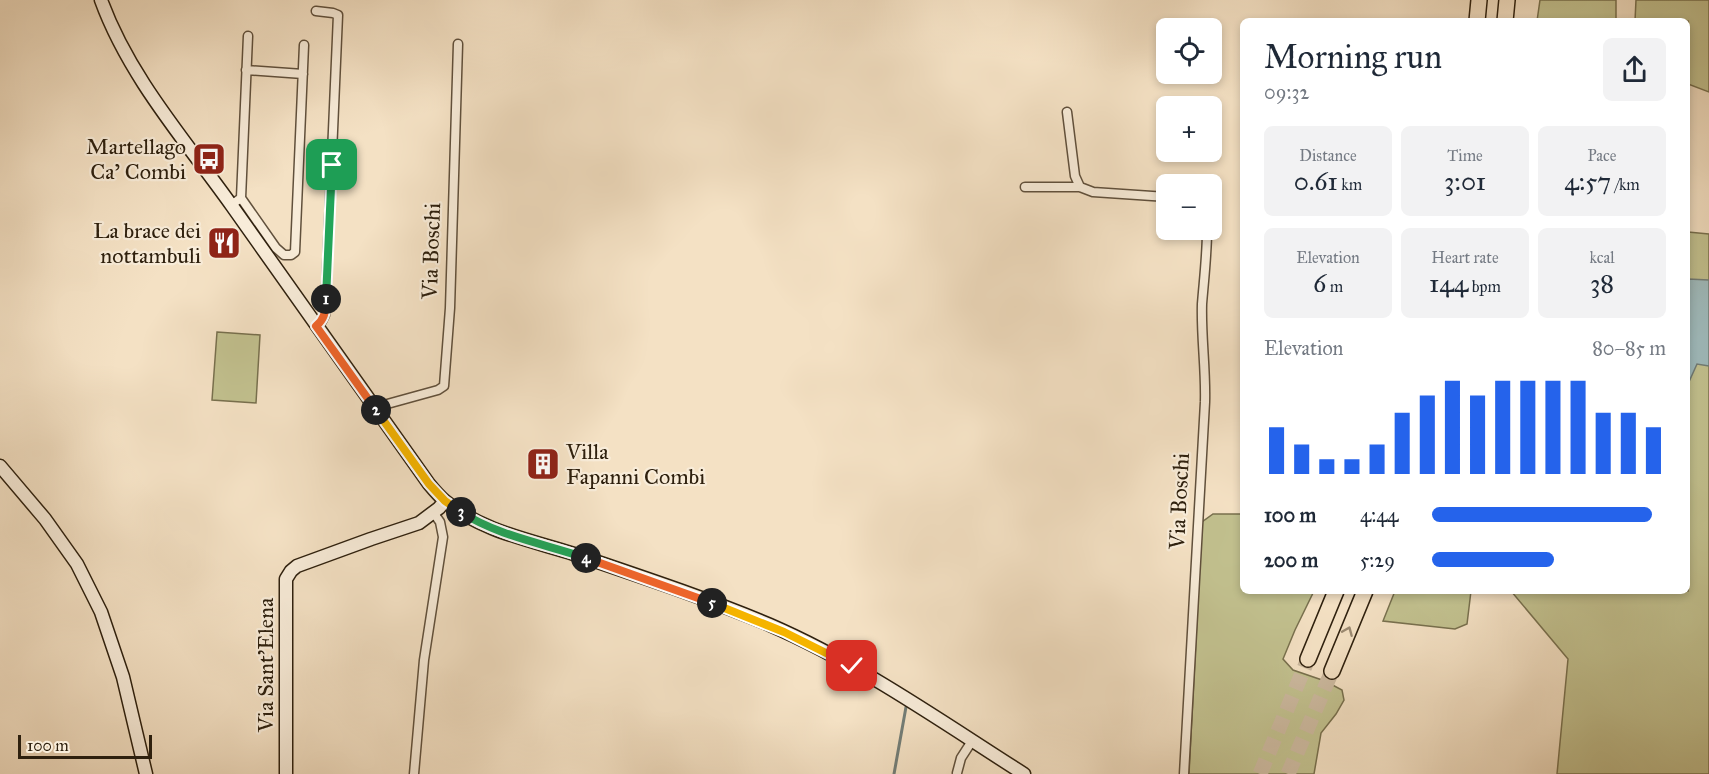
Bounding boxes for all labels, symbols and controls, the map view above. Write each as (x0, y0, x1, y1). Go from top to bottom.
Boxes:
map controls (1156, 18, 1222, 240)
button: locate (1156, 18, 1222, 84)
text: Morning run (1264, 37, 1442, 77)
button: share (1603, 38, 1666, 101)
text: 09:32 (1264, 80, 1309, 104)
button: + (1156, 96, 1222, 162)
place label: Martellago Ca' Combi (86, 133, 186, 185)
pin (306, 139, 357, 190)
bus stop icon: Martellago Ca' Combi (191, 141, 227, 177)
text: Distance (1299, 146, 1357, 165)
text: Time (1447, 146, 1483, 165)
text: Pace (1587, 146, 1617, 165)
icon: arrive (315, 148, 348, 181)
text: 0.61 (1294, 165, 1338, 197)
text: 3:01 (1444, 165, 1486, 197)
text: 4:57 (1564, 165, 1611, 197)
button: − (1156, 174, 1222, 240)
text: km (1338, 175, 1362, 194)
text: /km (1611, 175, 1640, 194)
street label: Via Boschi (416, 202, 446, 301)
place label: La brace dei nottambuli (93, 217, 201, 269)
restaurant icon: La brace dei nottambuli (206, 225, 242, 261)
text: Elevation (1296, 248, 1360, 267)
text: Heart rate (1431, 248, 1499, 267)
text: kcal (1589, 248, 1615, 267)
text: 6 (1313, 267, 1326, 299)
text: 144 (1429, 267, 1468, 299)
text: 38 (1590, 267, 1614, 299)
text: m (1326, 277, 1343, 296)
text: bpm (1468, 277, 1501, 296)
pin: 1 (311, 284, 341, 314)
text: 1 (323, 289, 329, 308)
text: Elevation (1264, 336, 1343, 360)
text: 80–85 m (1592, 336, 1666, 360)
pin: 2 (361, 395, 391, 425)
text: 2 (372, 400, 380, 419)
place label: Villa Fapanni Combi (565, 438, 705, 490)
building icon: Villa Fapanni Combi (525, 446, 561, 482)
street label: Via Boschi (1163, 452, 1195, 551)
pin: 3 (446, 497, 476, 527)
text: 3 (458, 502, 464, 521)
text: 100 m (1264, 503, 1316, 527)
text: 4:44 (1360, 503, 1398, 527)
pin: 4 (571, 543, 601, 573)
text: 4 (582, 548, 590, 567)
text: 200 m (1264, 548, 1318, 572)
text: 5:29 (1360, 548, 1395, 572)
pin: 5 (697, 588, 727, 618)
text: 5 (708, 593, 716, 612)
street label: Via Sant'Elena (252, 597, 279, 733)
one-way arrow (1341, 626, 1353, 637)
pin (826, 640, 877, 691)
icon: check (835, 649, 868, 682)
scale bar (18, 732, 152, 760)
text: 100 m (27, 736, 69, 755)

